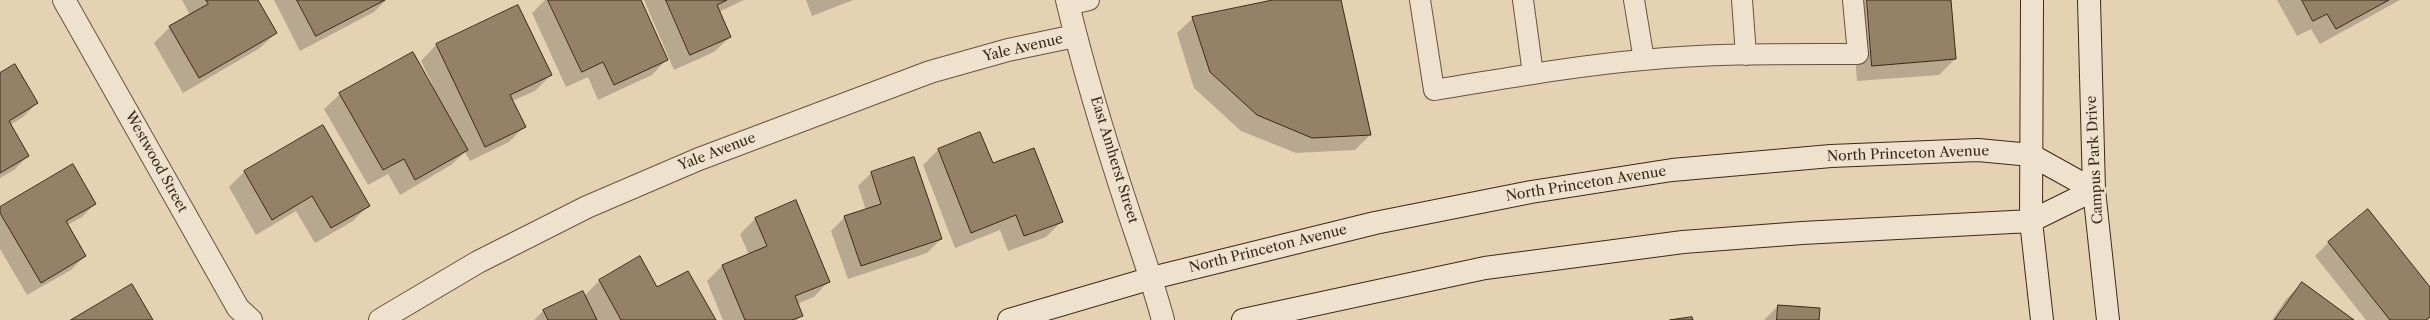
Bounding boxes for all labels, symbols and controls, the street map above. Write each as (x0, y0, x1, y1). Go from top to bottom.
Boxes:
street label: Yale Avenue (981, 31, 1065, 65)
street label: East Amherst Street (1087, 94, 1141, 226)
street label: Campus Park Drive (2083, 95, 2107, 225)
street label: Westwood Street (121, 108, 191, 216)
street label: Yale Avenue (676, 130, 758, 174)
street label: North Princeton Avenue (1827, 143, 1989, 165)
street label: North Princeton Avenue (1505, 163, 1667, 205)
street label: North Princeton Avenue (1187, 221, 1349, 277)

